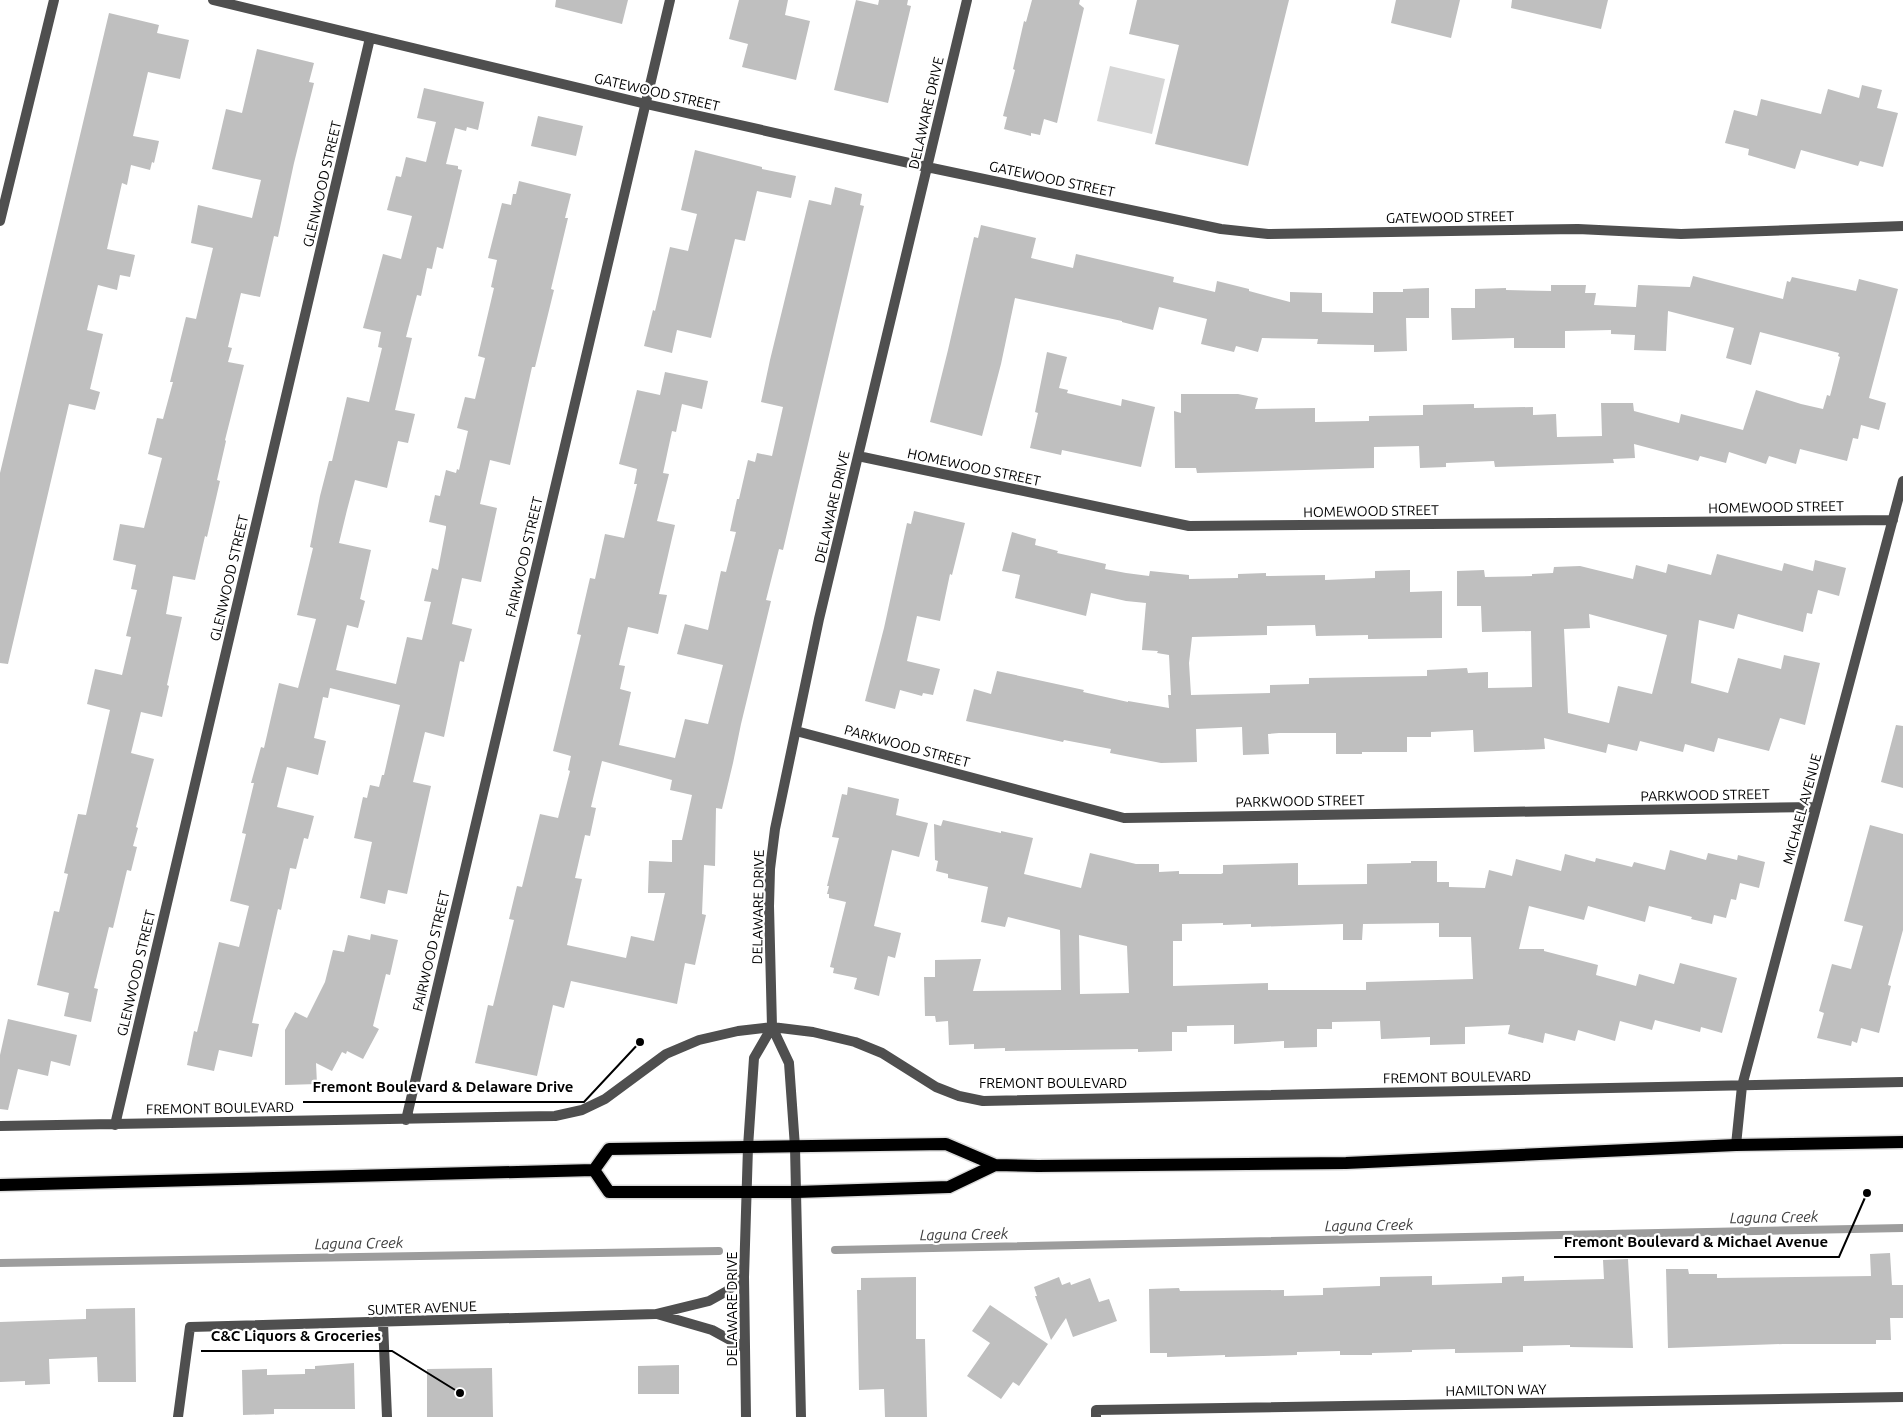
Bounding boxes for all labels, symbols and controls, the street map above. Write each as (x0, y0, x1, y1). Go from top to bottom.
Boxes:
street label: DELAWARE DRIVE (905, 55, 947, 171)
street label: GATEWOOD STREET (593, 70, 722, 114)
street label: GLENWOOD STREET (300, 119, 344, 249)
street label: GATEWOOD STREET (988, 158, 1117, 200)
street label: GATEWOOD STREET (1386, 208, 1514, 226)
street label: HOMEWOOD STREET (906, 445, 1042, 489)
street label: DELAWARE DRIVE (811, 449, 853, 565)
street label: FAIRWOOD STREET (502, 495, 546, 619)
street label: HOMEWOOD STREET (1708, 498, 1844, 516)
street label: HOMEWOOD STREET (1303, 502, 1439, 520)
street label: GLENWOOD STREET (207, 513, 251, 643)
street label: PARKWOOD STREET (842, 722, 972, 771)
street label: MICHAEL AVENUE (1780, 752, 1825, 866)
street label: PARKWOOD STREET (1640, 786, 1770, 804)
street label: PARKWOOD STREET (1235, 792, 1365, 810)
street label: DELAWARE DRIVE (749, 849, 767, 965)
street label: FAIRWOOD STREET (409, 889, 453, 1013)
street label: GLENWOOD STREET (114, 908, 158, 1038)
street label: FREMONT BOULEVARD (1383, 1068, 1531, 1086)
callout: Fremont Boulevard & Delaware Drive (303, 1072, 584, 1102)
street label: FREMONT BOULEVARD (979, 1075, 1127, 1091)
text: Fremont Boulevard & Delaware Drive (312, 1078, 574, 1095)
street label: FREMONT BOULEVARD (146, 1099, 294, 1117)
water label: Laguna Creek (1729, 1208, 1819, 1226)
water label: Laguna Creek (1324, 1216, 1414, 1234)
water label: Laguna Creek (919, 1225, 1009, 1243)
callout: Fremont Boulevard & Michael Avenue (1554, 1227, 1839, 1257)
text: Fremont Boulevard & Michael Avenue (1564, 1233, 1828, 1250)
water label: Laguna Creek (314, 1234, 404, 1252)
street label: DELAWARE DRIVE (724, 1251, 740, 1366)
street label: SUMTER AVENUE (367, 1298, 477, 1318)
callout: C&C Liquors & Groceries (201, 1321, 392, 1351)
text: C&C Liquors & Groceries (211, 1327, 381, 1344)
street label: HAMILTON WAY (1445, 1381, 1547, 1399)

